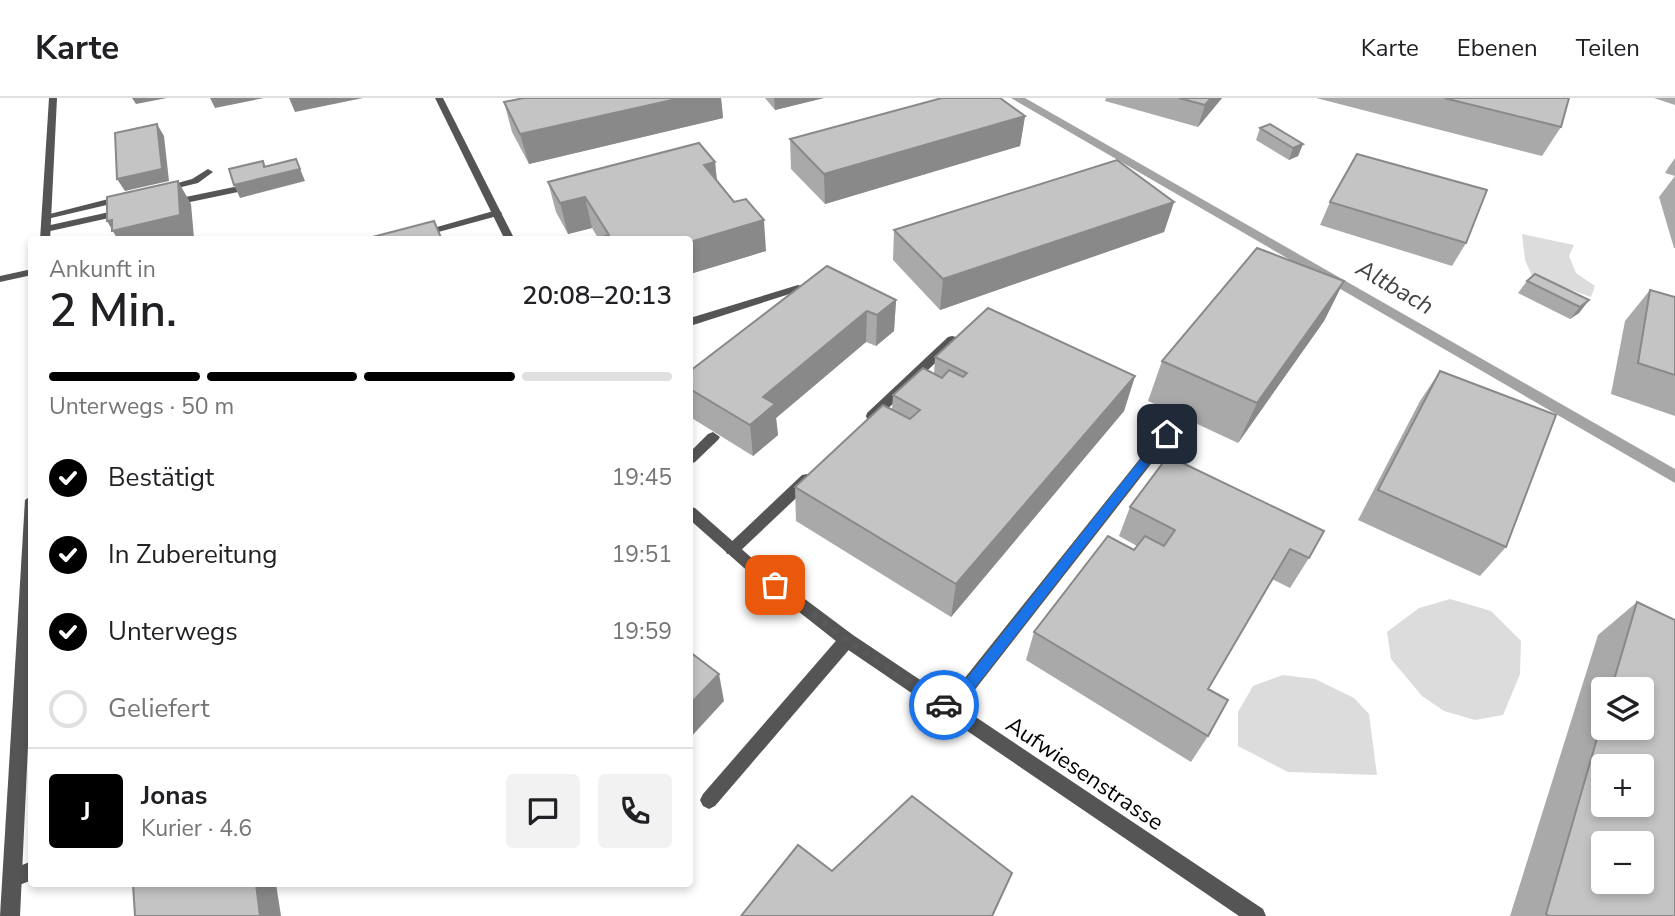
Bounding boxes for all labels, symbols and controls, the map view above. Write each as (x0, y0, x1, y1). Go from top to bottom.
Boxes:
text: Karte (35, 26, 119, 71)
text: Karte (1361, 32, 1419, 64)
text: Ebenen (1457, 32, 1538, 64)
text: Teilen (1576, 32, 1640, 64)
water label: Altbach (1350, 252, 1439, 322)
text: Ankunft in (49, 254, 156, 285)
text: 20:08–20:13 (522, 278, 672, 313)
text: 2 Min. (49, 279, 177, 342)
text: Unterwegs · 50 m (49, 391, 234, 422)
pin (1137, 404, 1197, 464)
icon: home (1148, 415, 1186, 453)
icon: check (49, 459, 87, 497)
text: Bestätigt (108, 460, 214, 495)
text: 19:45 (612, 462, 672, 493)
icon: check (49, 536, 87, 574)
text: In Zubereitung (108, 537, 277, 572)
text: 19:51 (612, 539, 672, 570)
pin (745, 555, 805, 615)
icon: bag (756, 566, 794, 604)
icon: check (49, 613, 87, 651)
text: Unterwegs (108, 614, 238, 649)
text: 19:59 (612, 616, 672, 647)
courier (909, 670, 979, 740)
map controls (1591, 677, 1654, 894)
button: layers (1591, 677, 1654, 740)
icon: car (925, 686, 963, 724)
text: Geliefert (108, 691, 209, 726)
street label: Aufwiesenstrasse (1000, 709, 1170, 838)
button: + (1591, 754, 1654, 817)
button: chat (506, 774, 580, 848)
button: phone (598, 774, 672, 848)
text: Jonas (141, 778, 207, 813)
text: J (81, 794, 91, 829)
text: Kurier · 4.6 (141, 813, 252, 844)
button: − (1591, 831, 1654, 894)

